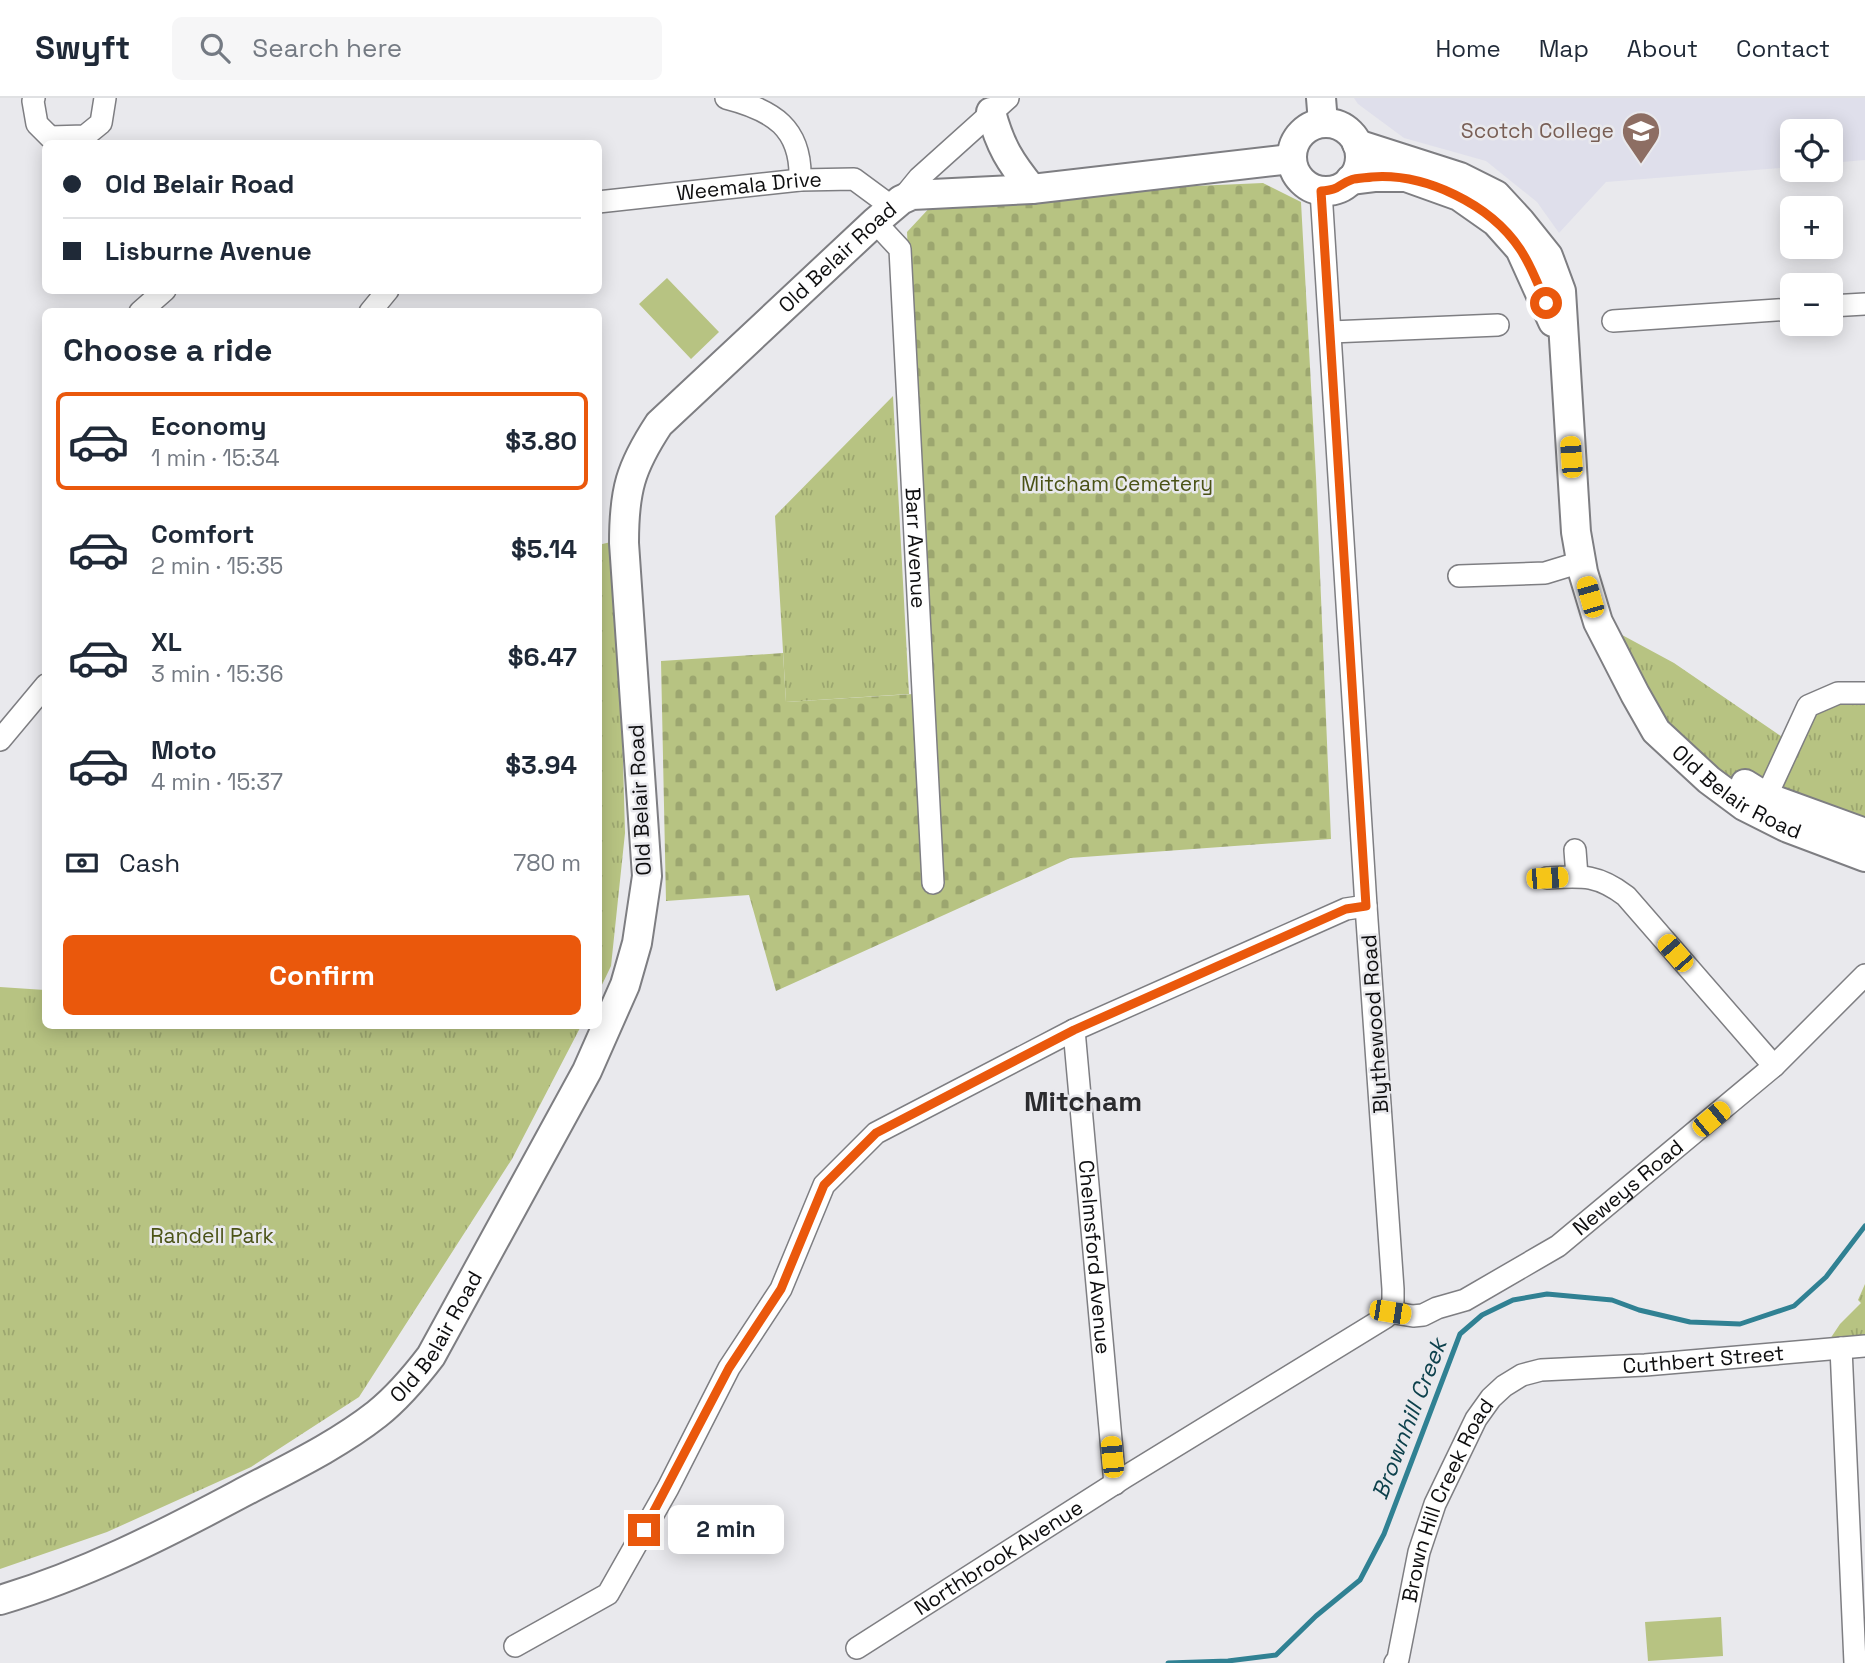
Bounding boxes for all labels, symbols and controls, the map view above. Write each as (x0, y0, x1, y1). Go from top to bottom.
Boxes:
search box (172, 17, 662, 80)
text: Swyft (35, 27, 130, 69)
icon: search (196, 29, 234, 67)
text: Search here (252, 31, 402, 65)
text: Home (1435, 33, 1501, 64)
text: Map (1539, 33, 1589, 64)
text: About (1627, 33, 1698, 64)
text: Contact (1736, 33, 1830, 64)
school or university icon: Scotch College (1620, 110, 1662, 165)
place label: Scotch College (1461, 117, 1614, 144)
map controls (1780, 119, 1843, 336)
button: locate (1780, 119, 1843, 182)
street label: Weemala Drive (675, 166, 822, 206)
text: Old Belair Road (105, 167, 294, 201)
street label: Old Belair Road (772, 196, 902, 319)
button: + (1780, 196, 1843, 259)
text: Lisburne Avenue (105, 234, 312, 268)
button: − (1780, 273, 1843, 336)
route start (1530, 287, 1562, 319)
text: Choose a ride (63, 330, 273, 370)
text: Economy (151, 409, 267, 443)
icon: car (67, 410, 130, 473)
text: $3.80 (505, 424, 577, 458)
car (1560, 435, 1583, 479)
text: 1 min · 15:34 (151, 443, 280, 473)
park label: Mitcham Cemetery (1021, 470, 1213, 497)
street label: Barr Avenue (899, 487, 933, 609)
text: Comfort (151, 517, 254, 551)
icon: car (67, 518, 130, 581)
text: $5.14 (511, 532, 577, 566)
text: 2 min · 15:35 (151, 551, 283, 581)
car (1575, 574, 1606, 620)
text: XL (151, 625, 182, 659)
icon: car (67, 626, 130, 689)
text: $6.47 (508, 640, 577, 674)
text: 3 min · 15:36 (151, 659, 284, 689)
street label: Old Belair Road (622, 724, 657, 876)
text: Moto (151, 733, 217, 767)
icon: car (67, 734, 130, 797)
street label: Old Belair Road (1667, 739, 1805, 845)
text: $3.94 (505, 748, 577, 782)
text: 4 min · 15:37 (151, 767, 283, 797)
icon: cash (63, 844, 101, 882)
text: Cash (119, 846, 180, 880)
text: 780 m (513, 848, 581, 878)
car (1526, 866, 1569, 890)
car (1654, 930, 1697, 976)
street label: Blythewood Road (1355, 933, 1394, 1115)
button: Confirm (63, 935, 581, 1015)
district label: Mitcham (1024, 1083, 1142, 1119)
car (1689, 1097, 1734, 1141)
street label: Neweys Road (1567, 1133, 1689, 1241)
street label: Chelmsford Avenue (1073, 1159, 1117, 1355)
park label: Randell Park (150, 1222, 274, 1249)
street label: Old Belair Road (384, 1266, 488, 1408)
car (1368, 1298, 1413, 1326)
water label: Brownhill Creek (1365, 1332, 1454, 1504)
street label: Cuthbert Street (1622, 1339, 1785, 1379)
street label: Brown Hill Creek Road (1395, 1393, 1499, 1605)
car (1100, 1435, 1125, 1479)
street label: Northbrook Avenue (909, 1493, 1088, 1621)
callout: 2 min (668, 1506, 784, 1554)
route end (628, 1514, 660, 1546)
text: 2 min (696, 1514, 756, 1544)

